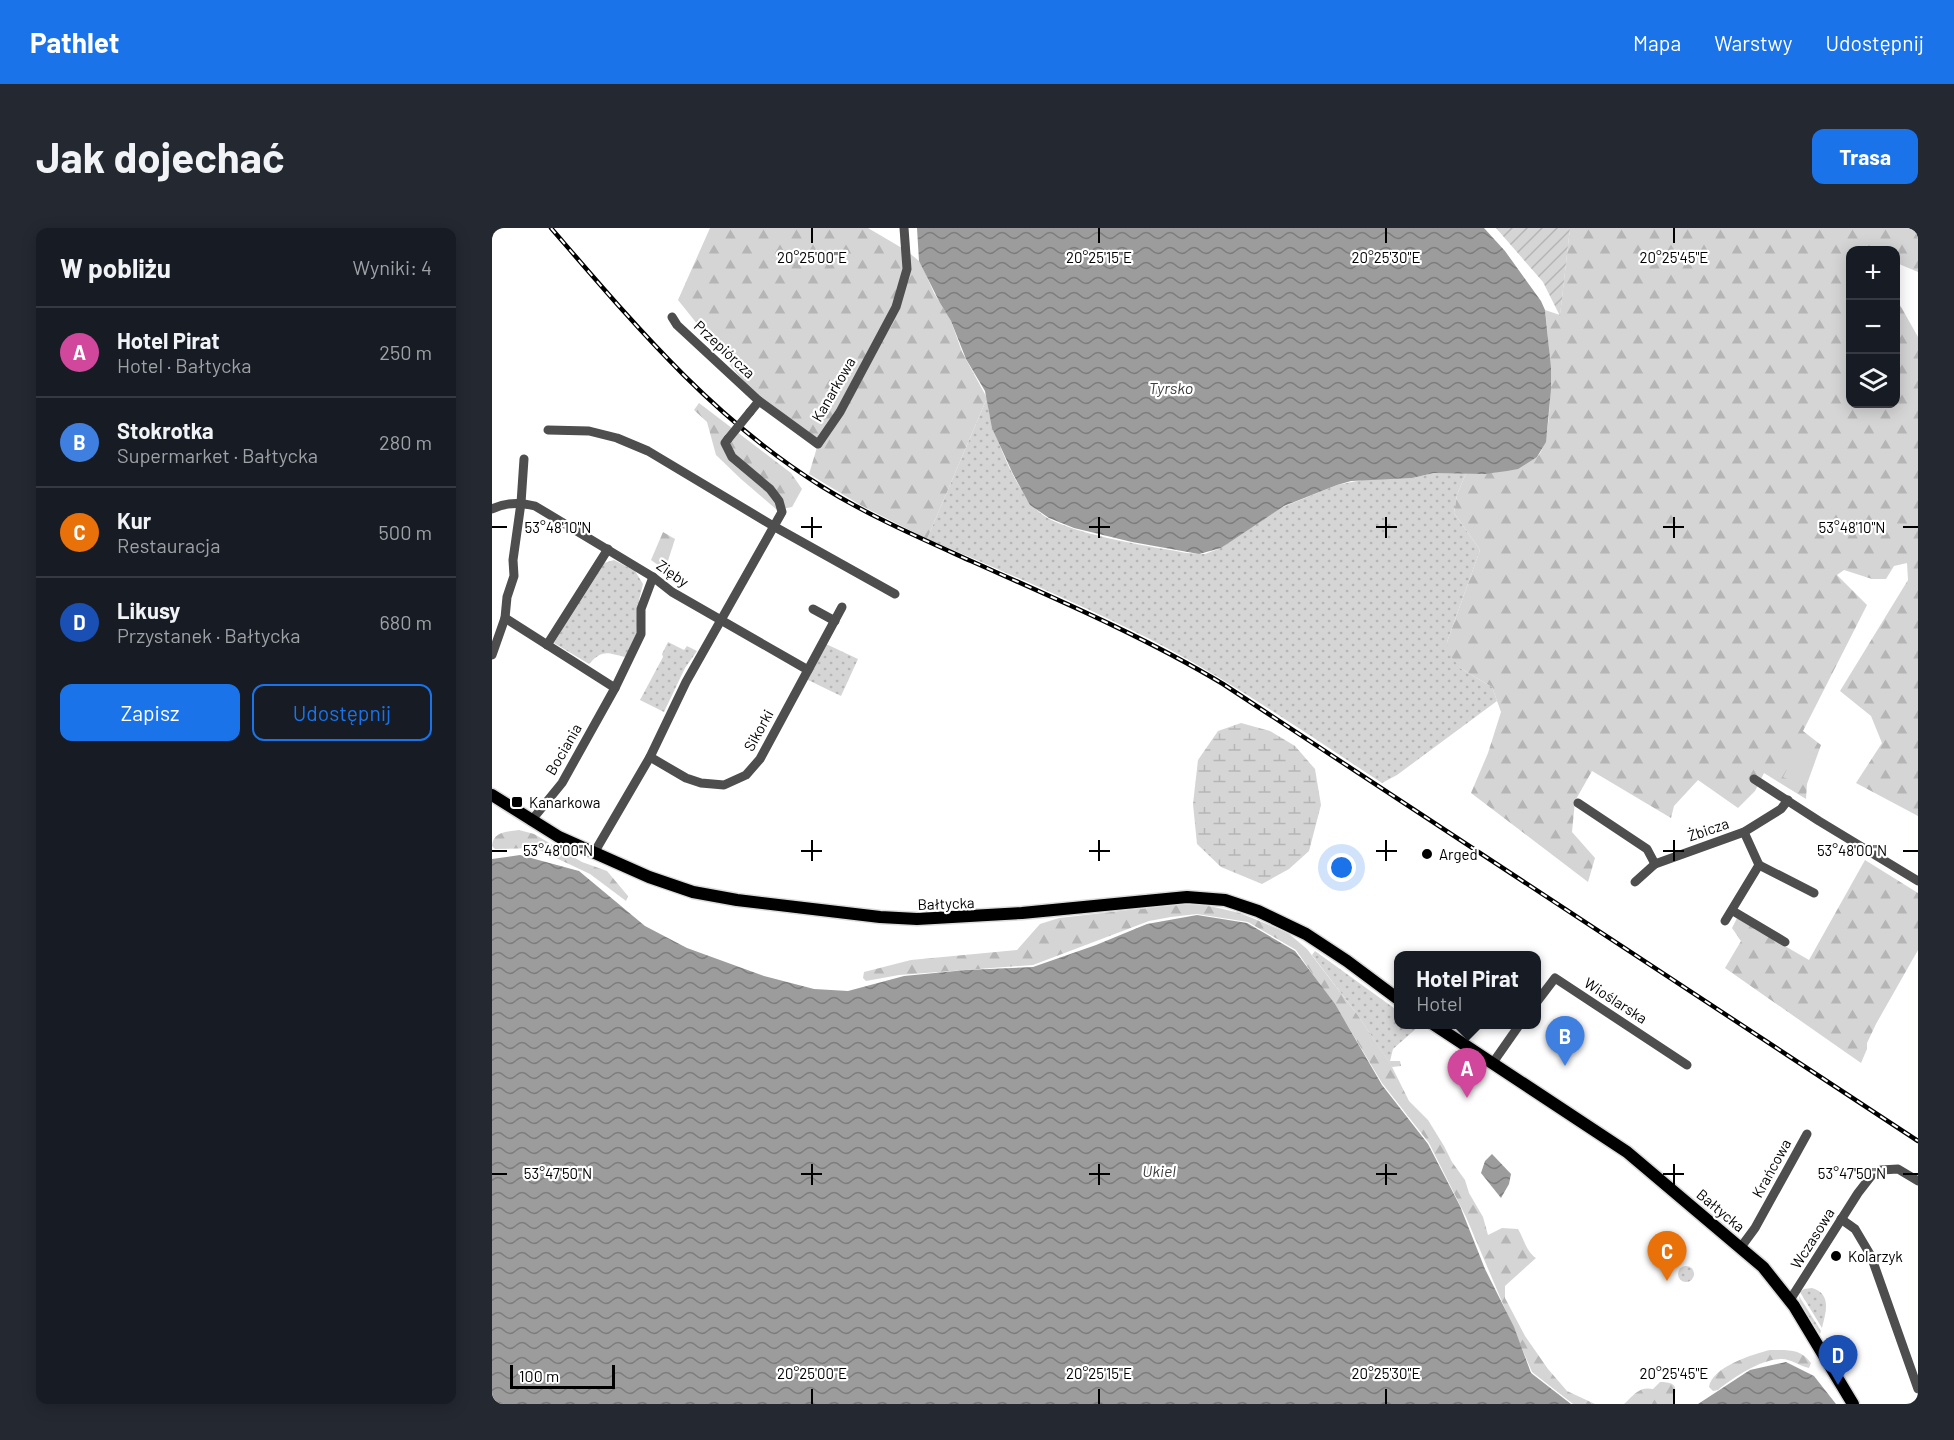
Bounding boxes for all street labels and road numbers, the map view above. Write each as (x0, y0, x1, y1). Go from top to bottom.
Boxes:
street label: Przepiórcza (691, 316, 759, 382)
street label: Kanarkowa (807, 354, 859, 424)
street label: Zięby (653, 556, 693, 590)
street label: Sikorki (739, 706, 777, 754)
street label: Bociania (541, 720, 585, 778)
street label: Żbicza (1685, 814, 1731, 844)
street label: Bałtycka (917, 893, 975, 913)
street label: Wioślarska (1581, 973, 1651, 1027)
street label: Krańcowa (1748, 1136, 1794, 1200)
street label: Bałtycka (1693, 1185, 1749, 1235)
street label: Wczasowa (1786, 1204, 1838, 1272)

